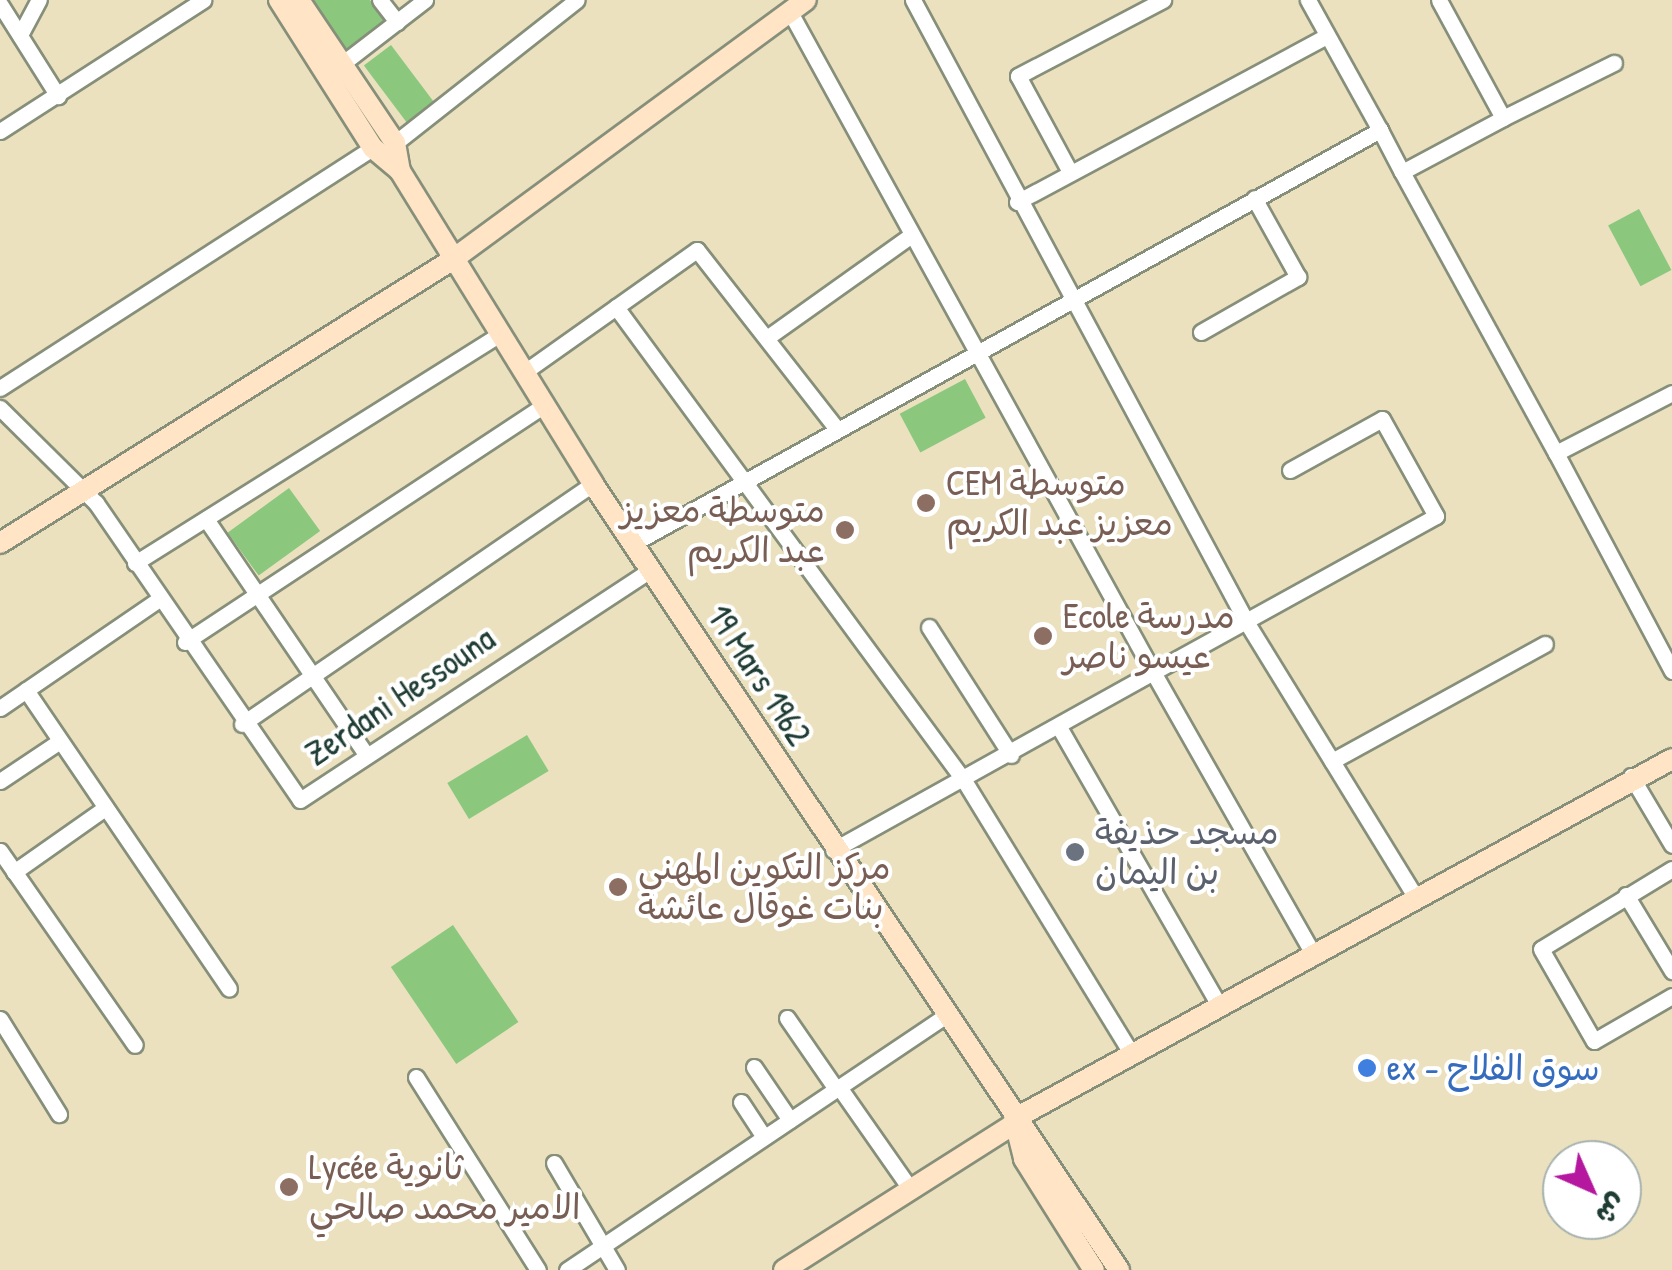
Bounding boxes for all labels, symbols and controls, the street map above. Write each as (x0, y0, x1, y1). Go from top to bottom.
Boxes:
place label: CEM متوسطة معزيز عبد الكريم (946, 462, 1173, 544)
place label: متوسطة معزيز عبد الكريم (620, 489, 825, 571)
marker: CEM متوسطة معزيز عبد الكريم (915, 492, 937, 514)
marker: متوسطة معزيز عبد الكريم (834, 519, 856, 541)
place label: Ecole مدرسة عيسو ناصر (1063, 595, 1235, 677)
street label: 19 Mars 1962 (698, 597, 820, 753)
street label: Zerdani Hessouna (297, 617, 503, 775)
marker: Ecole مدرسة عيسو ناصر (1032, 625, 1054, 647)
place label: مسجد حذيفة بن اليمان (1095, 811, 1279, 893)
marker: مسجد حذيفة بن اليمان (1064, 841, 1086, 863)
place label: مركز التكوين المهني بنات غوقال عائشة (638, 846, 891, 928)
marker: مركز التكوين المهني بنات غوقال عائشة (607, 876, 629, 898)
place label: ex - سوق الفلاح (1387, 1047, 1600, 1089)
marker: ex - سوق الفلاح (1356, 1057, 1378, 1079)
north arrow (1542, 1140, 1642, 1240)
place label: Lycée ثانوية الامير محمد صالحي (309, 1146, 581, 1228)
marker: Lycée ثانوية الامير محمد صالحي (278, 1176, 300, 1198)
text: ش (1587, 1185, 1636, 1234)

